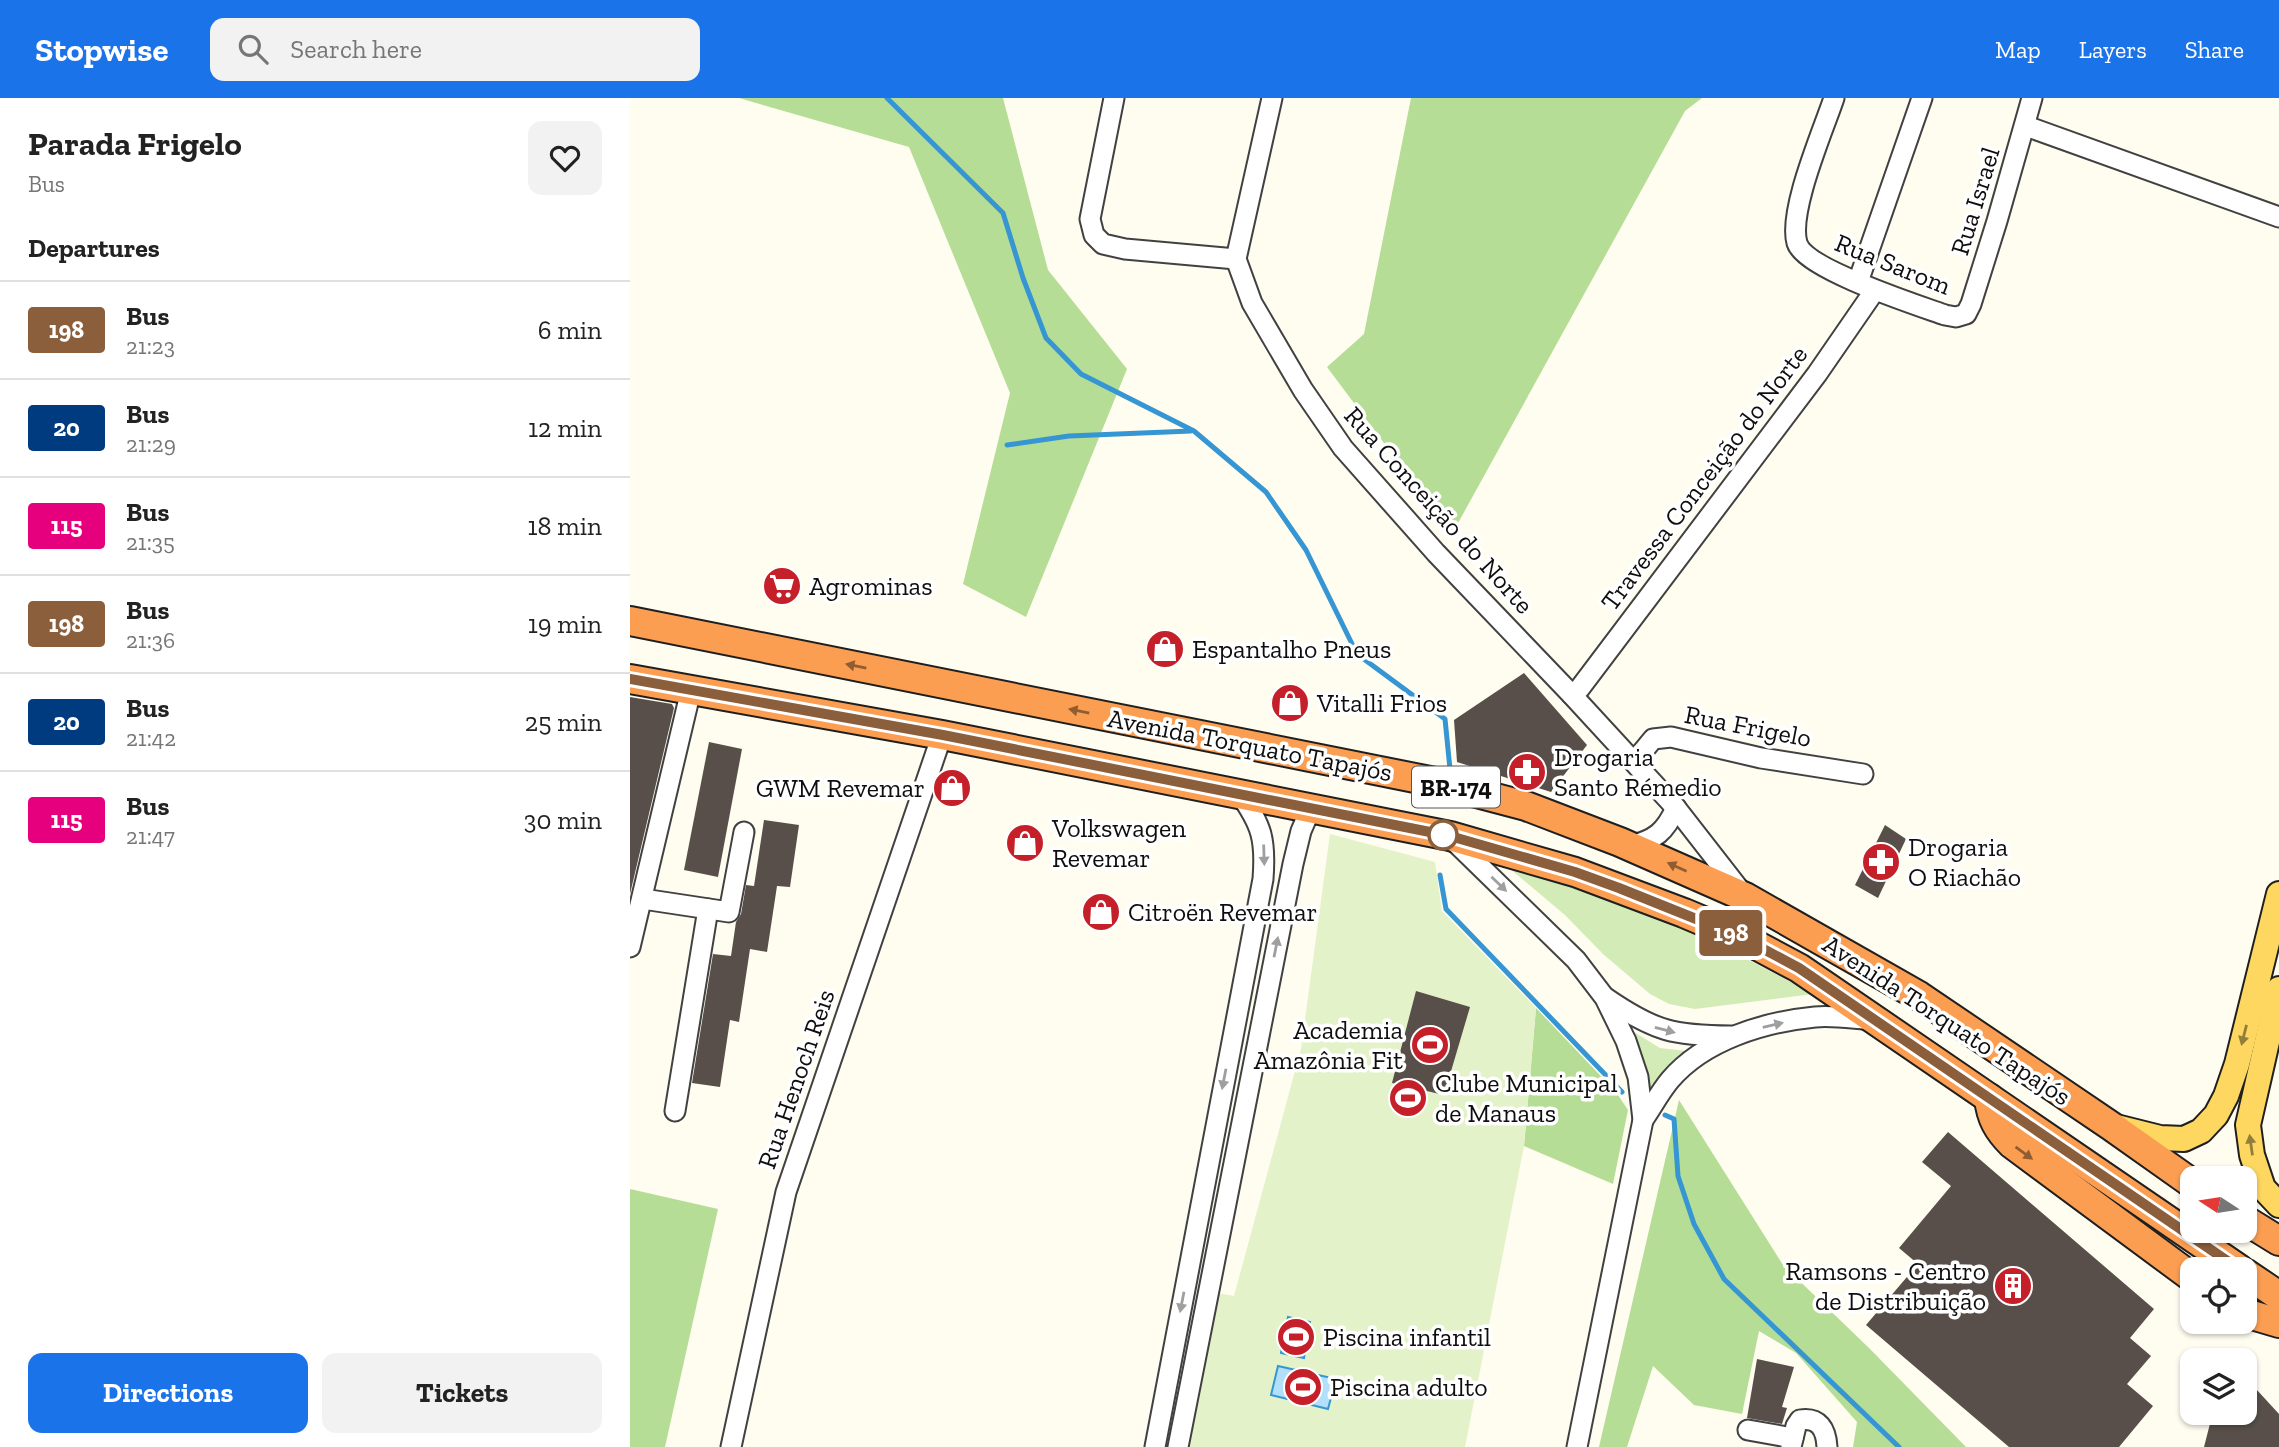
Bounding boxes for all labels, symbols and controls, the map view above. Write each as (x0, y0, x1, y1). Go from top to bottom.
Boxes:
search box (210, 18, 700, 81)
text: Stopwise (35, 30, 168, 69)
icon: search (234, 30, 272, 68)
text: Search here (290, 33, 422, 65)
text: Map (1995, 35, 2041, 64)
text: Layers (2079, 35, 2147, 64)
text: Share (2185, 35, 2244, 64)
button: heart (528, 121, 602, 195)
text: Parada Frigelo (28, 124, 242, 163)
street label: Rua Israel (1943, 143, 2007, 259)
text: Bus (28, 170, 65, 198)
street label: Rua Sarom (1830, 226, 1956, 302)
text: Departures (28, 232, 160, 264)
text: Bus (126, 300, 169, 332)
text: 6 min (538, 314, 602, 346)
text: 198 (49, 315, 84, 344)
text: 21:23 (126, 332, 175, 360)
street label: Travessa Conceição do Norte (1594, 339, 1814, 617)
text: Bus (126, 398, 169, 430)
street label: Rua Conceição do Norte (1338, 400, 1540, 620)
text: 12 min (528, 412, 602, 444)
text: 20 (53, 413, 80, 442)
text: 21:29 (126, 430, 176, 458)
text: Bus (126, 496, 169, 528)
text: 18 min (527, 510, 602, 542)
text: 115 (51, 511, 82, 540)
text: 21:35 (126, 528, 175, 556)
supermarket icon: Agrominas (761, 565, 803, 607)
place label: Agrominas (809, 570, 933, 602)
text: Bus (126, 594, 169, 626)
text: 19 min (528, 608, 602, 640)
text: 198 (49, 609, 84, 638)
text: 21:36 (126, 626, 175, 654)
shop icon: Espantalho Pneus (1144, 628, 1186, 670)
place label: Espantalho Pneus (1192, 633, 1391, 665)
one-way arrow (845, 661, 867, 672)
shop icon: Vitalli Frios (1269, 682, 1311, 724)
place label: Vitalli Frios (1316, 687, 1447, 719)
text: Bus (126, 692, 169, 724)
street label: Rua Frigelo (1682, 698, 1814, 754)
street label: Avenida Torquato Tapajós (1105, 702, 1395, 788)
one-way arrow (1068, 705, 1090, 716)
text: 25 min (525, 706, 602, 738)
text: 20 (53, 707, 80, 736)
text: 21:42 (126, 724, 176, 752)
place label: Drogaria Santo Rémedio (1554, 741, 1722, 803)
pharmacy icon: Drogaria Santo Rémedio (1506, 751, 1548, 793)
road number: BR-174 (1412, 766, 1500, 808)
shop icon: GWM Revemar (931, 767, 973, 809)
place label: GWM Revemar (756, 772, 925, 804)
text: Bus (126, 790, 169, 822)
text: 30 min (524, 804, 602, 836)
text: 115 (51, 805, 82, 834)
place label: Volkswagen Revemar (1051, 812, 1186, 874)
unlabelled marker (1428, 820, 1458, 850)
text: 21:47 (126, 822, 175, 850)
shop icon: Volkswagen Revemar (1004, 822, 1046, 864)
place label: Drogaria O Riachão (1908, 831, 2021, 893)
pharmacy icon: Drogaria O Riachão (1860, 841, 1902, 883)
one-way arrow (1258, 844, 1269, 866)
one-way arrow (1666, 861, 1687, 872)
one-way arrow (1490, 875, 1507, 891)
shop icon: Citroën Revemar (1080, 891, 1122, 933)
place label: Citroën Revemar (1128, 896, 1317, 928)
line badge: 198 (1691, 910, 1771, 956)
text: 198 (1713, 918, 1749, 947)
street label: Avenida Torquato Tapajós (1817, 928, 2077, 1112)
one-way arrow (1271, 936, 1282, 958)
street label: Rua Henoch Reis (750, 985, 842, 1173)
place label: Academia Amazônia Fit (1254, 1014, 1403, 1076)
one-way arrow (1762, 1019, 1784, 1030)
sports icon: Academia Amazônia Fit (1409, 1024, 1451, 1066)
one-way arrow (2238, 1024, 2249, 1046)
one-way arrow (1654, 1025, 1676, 1036)
place label: Clube Municipal de Manaus (1435, 1067, 1618, 1129)
one-way arrow (1219, 1068, 1230, 1090)
sports icon: Clube Municipal de Manaus (1387, 1077, 1429, 1119)
one-way arrow (2245, 1134, 2256, 1156)
one-way arrow (2015, 1145, 2033, 1159)
north arrow (2180, 1166, 2258, 1242)
map controls (2180, 1166, 2257, 1425)
place label: Ramsons - Centro de Distribuição (1785, 1255, 1986, 1317)
button: locate (2180, 1257, 2257, 1334)
building icon: Ramsons - Centro de Distribuição (1992, 1265, 2034, 1307)
one-way arrow (1176, 1291, 1187, 1313)
sports icon: Piscina infantil (1275, 1316, 1317, 1358)
place label: Piscina infantil (1323, 1321, 1491, 1353)
button: layers (2180, 1348, 2257, 1425)
button: Directions (28, 1353, 308, 1433)
button: Tickets (322, 1353, 602, 1433)
sports icon: Piscina adulto (1282, 1366, 1324, 1408)
place label: Piscina adulto (1330, 1371, 1488, 1403)

